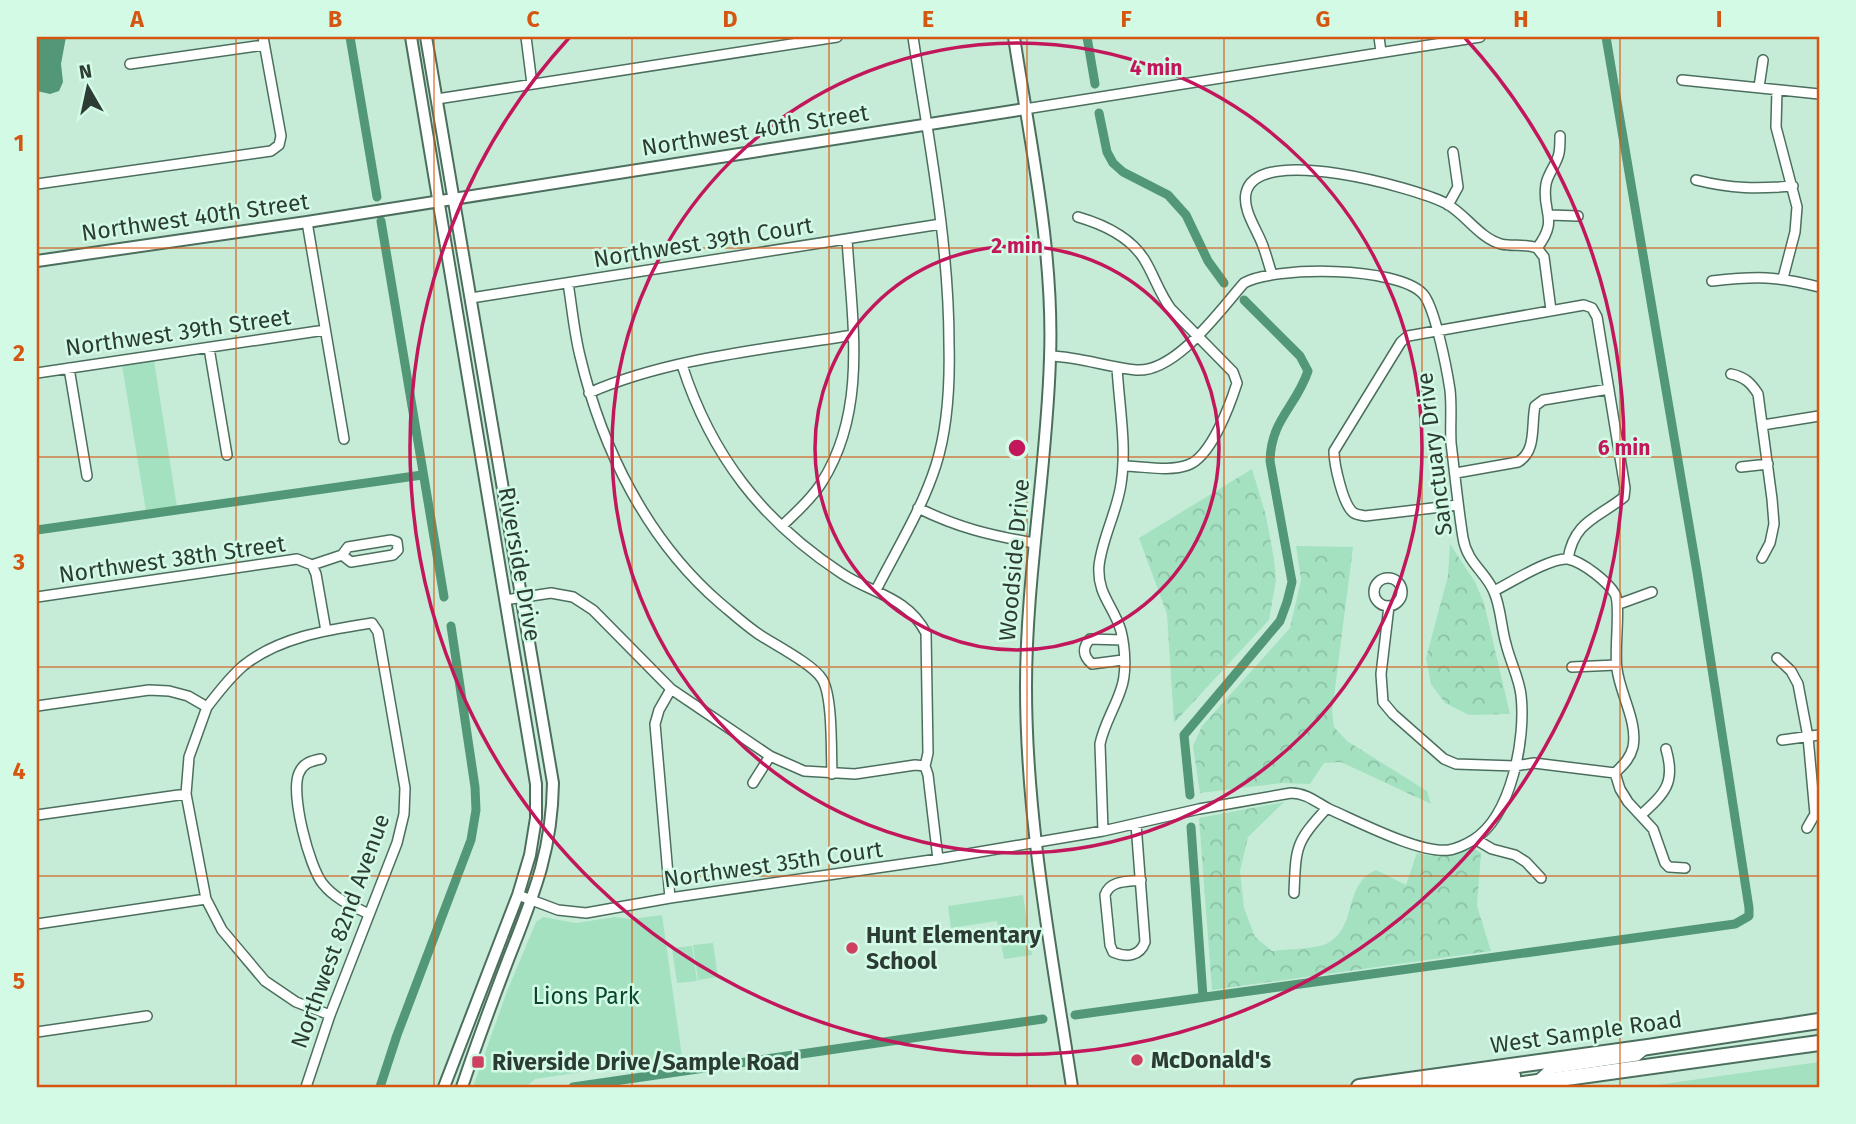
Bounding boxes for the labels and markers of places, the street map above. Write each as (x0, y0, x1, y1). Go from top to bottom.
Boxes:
centre of rings (1005, 436, 1029, 460)
place label: Hunt Elementary School (866, 921, 1042, 975)
marker: Hunt Elementary School (844, 940, 860, 956)
place label: McDonald's (1151, 1046, 1271, 1074)
place label: Riverside Drive/Sample Road (492, 1048, 800, 1076)
marker: McDonald's (1129, 1052, 1145, 1068)
marker: Riverside Drive/Sample Road (470, 1054, 486, 1070)

